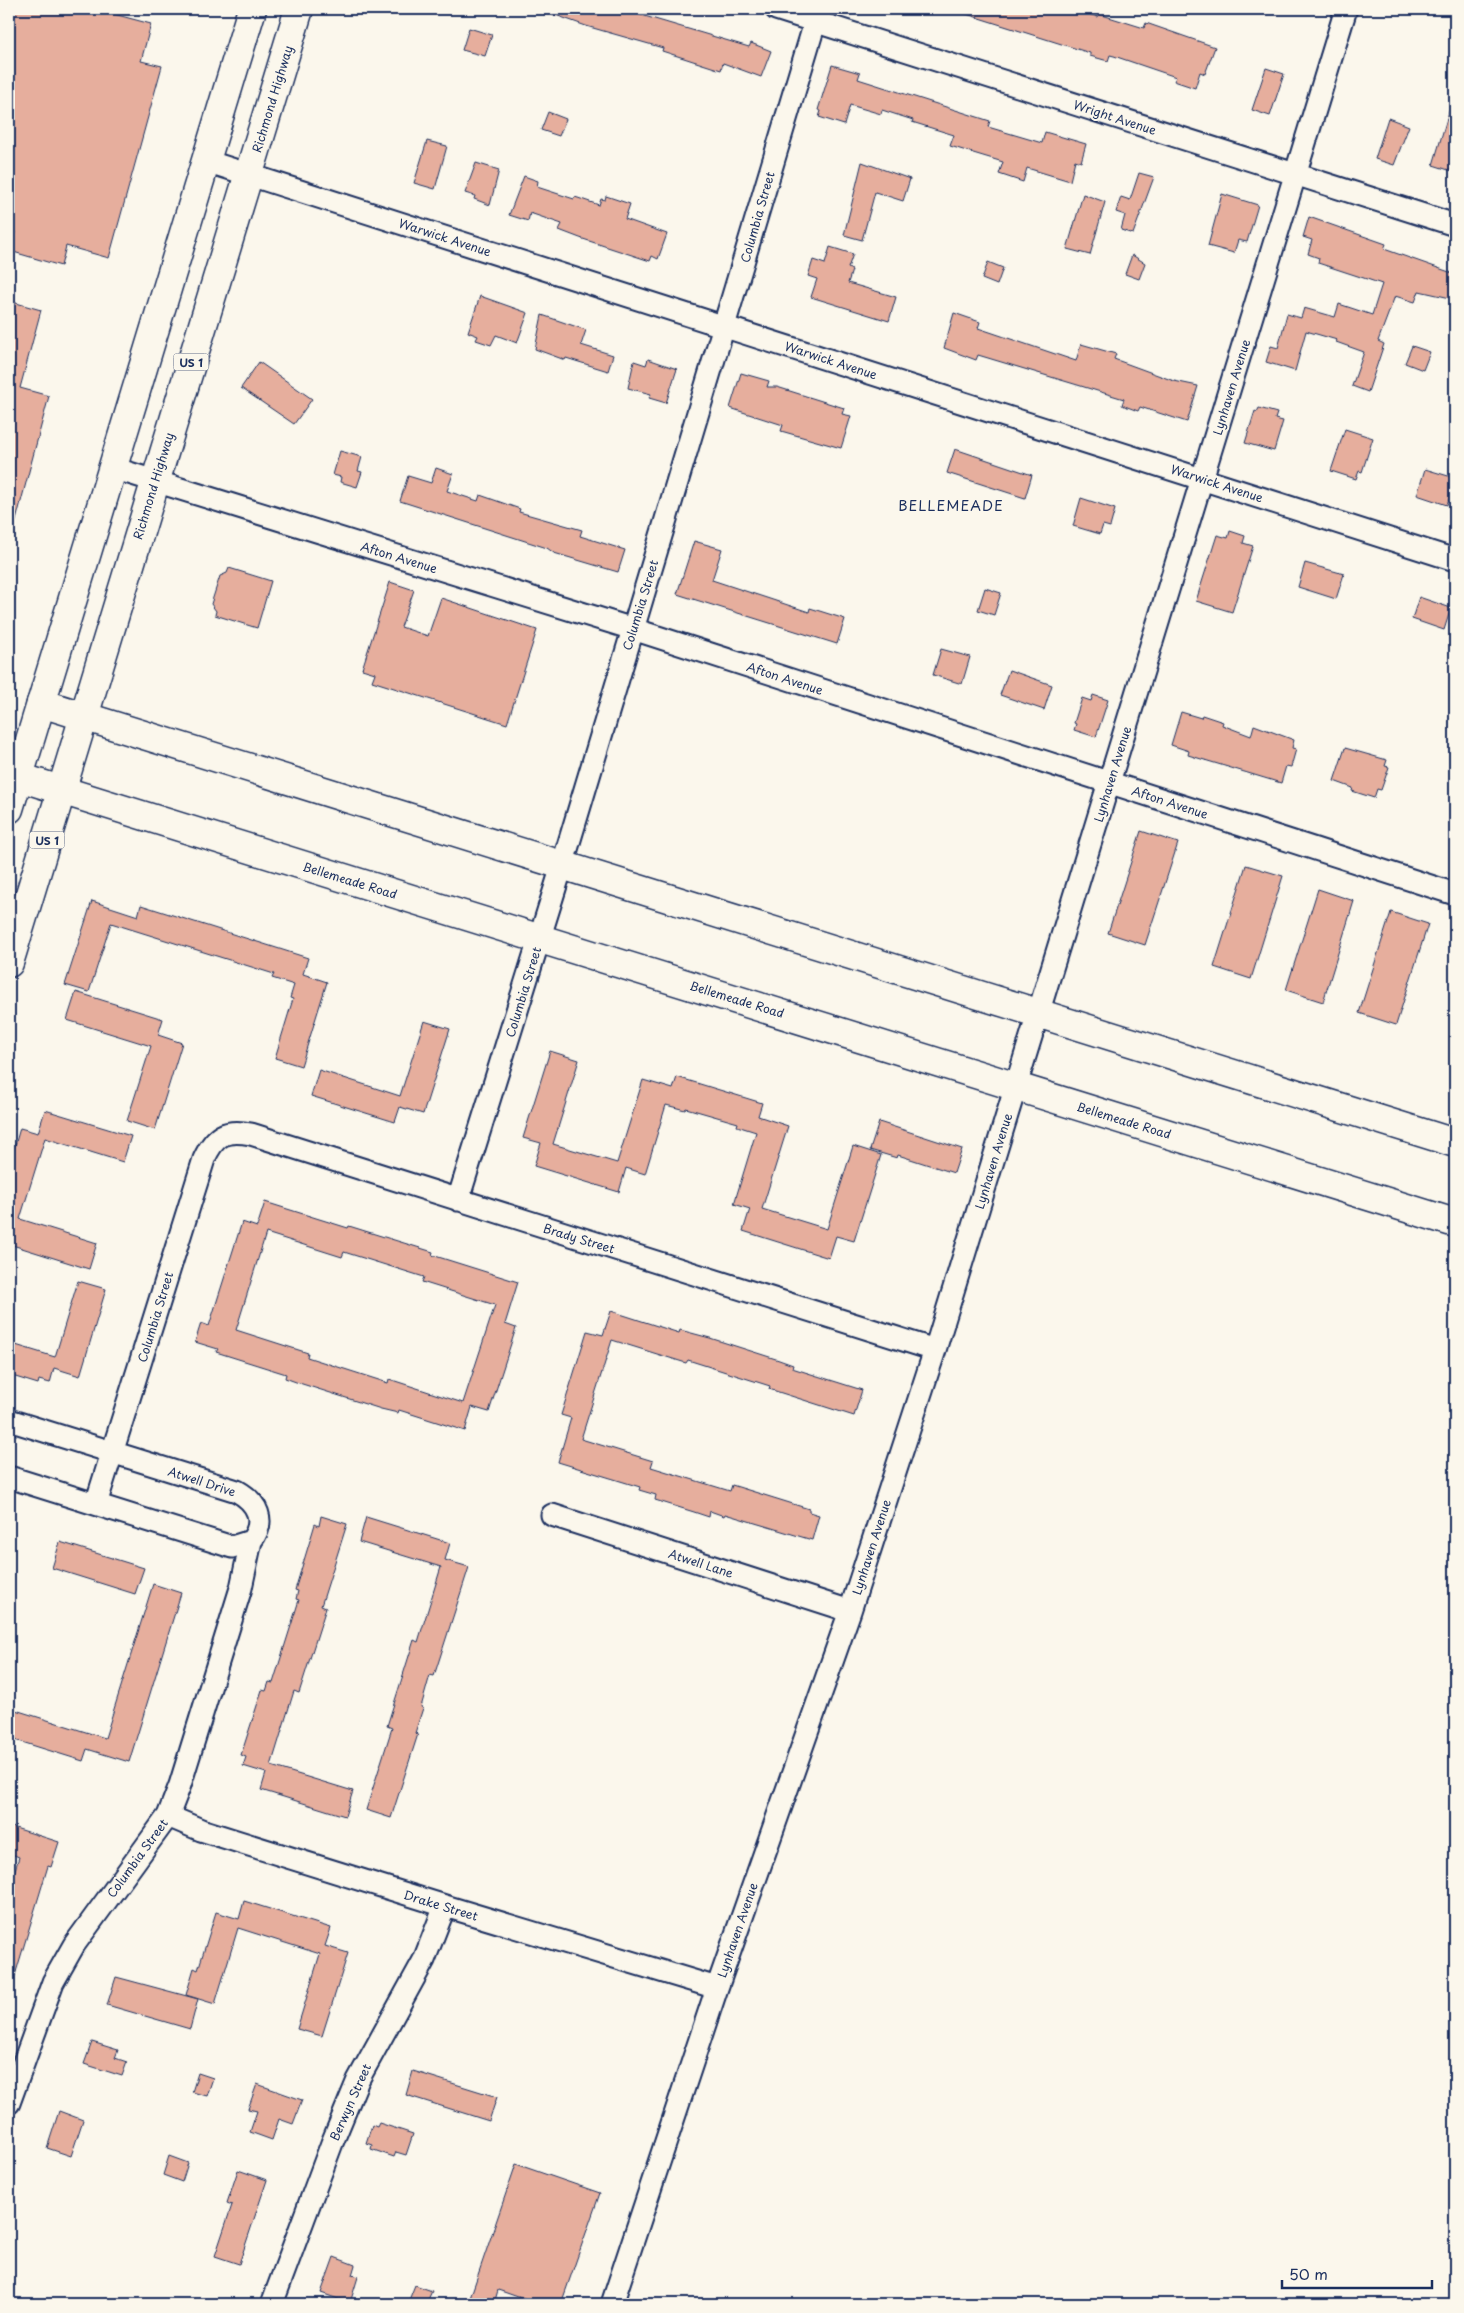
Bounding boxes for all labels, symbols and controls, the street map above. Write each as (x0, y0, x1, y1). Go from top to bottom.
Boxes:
street label: Richmond Highway (247, 43, 297, 155)
street label: Wright Avenue (1071, 95, 1159, 139)
street label: Columbia Street (735, 169, 779, 265)
street label: Warwick Avenue (396, 214, 494, 261)
street label: Lynhaven Avenue (1208, 336, 1254, 437)
street label: Warwick Avenue (782, 337, 880, 384)
road number: US 1 (174, 354, 208, 371)
street label: Richmond Highway (128, 430, 178, 542)
street label: Warwick Avenue (1168, 460, 1266, 507)
district label: BELLEMEADE (898, 495, 1004, 516)
street label: Afton Avenue (358, 537, 440, 577)
street label: Columbia Street (618, 557, 662, 652)
street label: Afton Avenue (745, 657, 826, 699)
street label: Lynhaven Avenue (1089, 723, 1135, 824)
street label: Afton Avenue (1130, 781, 1211, 823)
road number: US 1 (30, 832, 64, 848)
street label: Bellemeade Road (301, 857, 399, 903)
street label: Columbia Street (501, 944, 545, 1039)
street label: Bellemeade Road (688, 976, 786, 1022)
street label: Bellemeade Road (1075, 1097, 1173, 1143)
street label: Lynhaven Avenue (970, 1110, 1016, 1211)
street label: Brady Street (541, 1219, 617, 1257)
street label: Columbia Street (133, 1269, 177, 1364)
street label: Atwell Drive (166, 1462, 238, 1500)
street label: Lynhaven Avenue (847, 1497, 895, 1597)
street label: Atwell Lane (666, 1544, 736, 1582)
street label: Columbia Street (102, 1815, 172, 1901)
street label: Lynhaven Avenue (712, 1880, 762, 1980)
street label: Drake Street (402, 1885, 480, 1925)
street label: Berwyn Street (325, 2060, 375, 2143)
scale bar (1282, 2258, 1432, 2290)
text: 50 m (1289, 2262, 1328, 2285)

